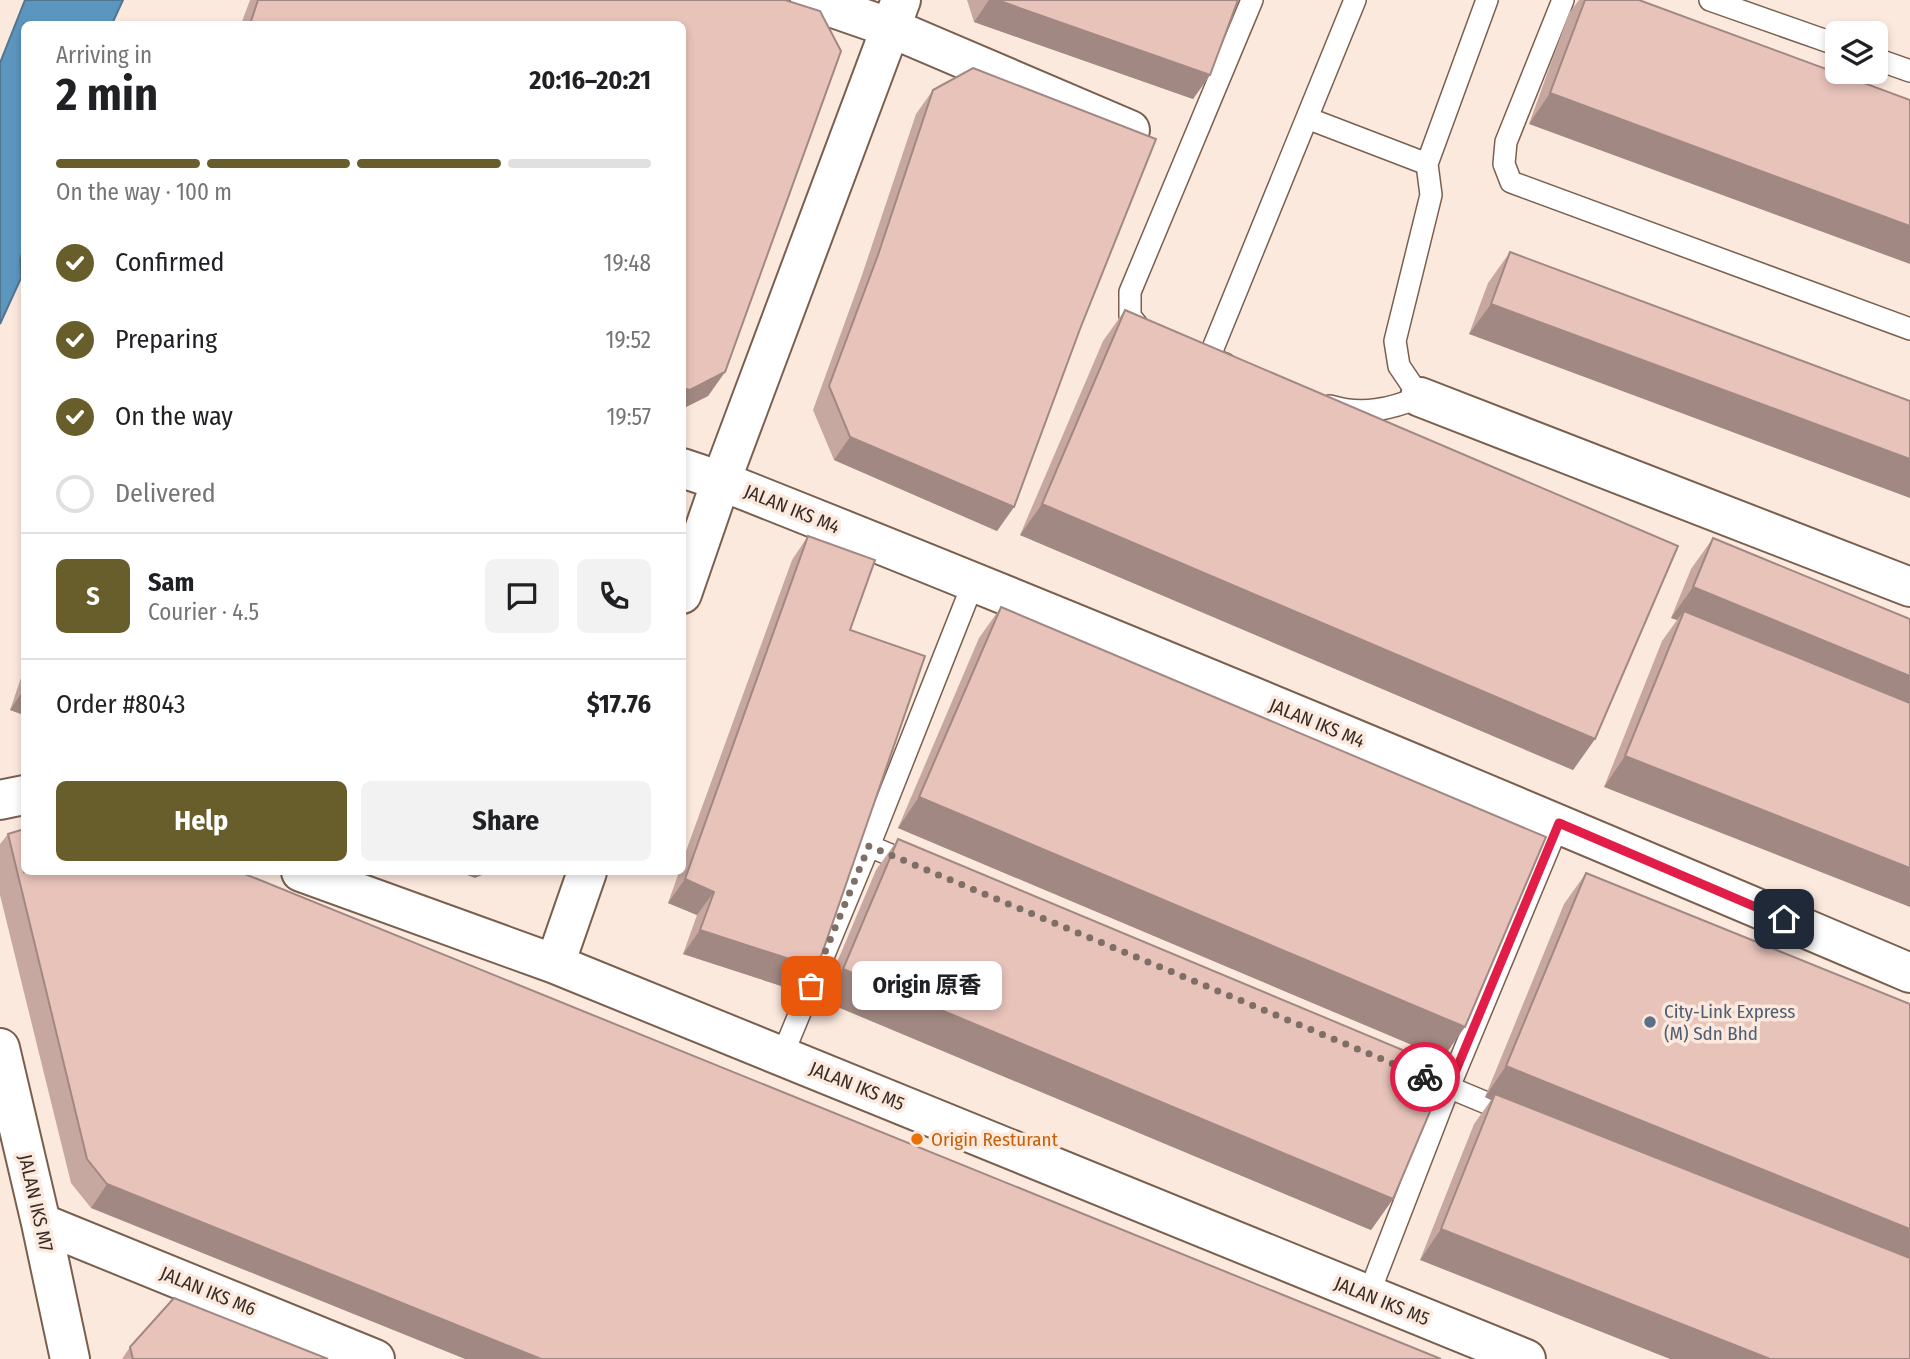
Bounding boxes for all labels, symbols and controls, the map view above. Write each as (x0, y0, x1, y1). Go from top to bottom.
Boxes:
map controls (1825, 21, 1888, 84)
button: layers (1825, 21, 1888, 84)
text: Arriving in (56, 41, 152, 69)
text: 20:16–20:21 (529, 65, 651, 96)
text: 2 min (56, 67, 158, 122)
text: On the way · 100 m (56, 178, 232, 206)
icon: check (56, 244, 94, 282)
text: Confirmed (115, 247, 225, 278)
text: 19:48 (603, 249, 651, 277)
icon: check (56, 321, 94, 359)
text: Preparing (115, 324, 217, 355)
text: 19:52 (605, 326, 651, 354)
icon: check (56, 398, 94, 436)
text: On the way (115, 401, 233, 432)
text: 19:57 (606, 403, 651, 431)
text: Delivered (115, 478, 216, 509)
street label: JALAN IKS M4 (741, 479, 843, 539)
button: chat (485, 559, 559, 633)
button: phone (577, 559, 651, 633)
text: Sam (148, 567, 194, 598)
text: S (86, 581, 100, 612)
text: Courier · 4.5 (148, 598, 259, 626)
text: Order #8043 (56, 689, 185, 720)
text: $17.76 (587, 689, 651, 720)
street label: JALAN IKS M4 (1266, 693, 1368, 753)
button: Help (56, 781, 347, 861)
button: Share (361, 781, 651, 861)
pin (1754, 889, 1814, 949)
icon: home (1765, 900, 1803, 938)
pin (781, 956, 841, 1016)
callout: Origin 原香 (853, 962, 1004, 1010)
icon: bag (792, 967, 830, 1005)
text: Origin 原香 (872, 971, 982, 999)
place label: City-Link Express (M) Sdn Bhd (1664, 1000, 1795, 1045)
marker: City-Link Express (M) Sdn Bhd (1642, 1014, 1658, 1030)
courier (1390, 1042, 1460, 1112)
street label: JALAN IKS M5 (806, 1057, 908, 1115)
icon: bike (1406, 1058, 1444, 1096)
place label: Origin Resturant (931, 1128, 1059, 1151)
marker: Origin Resturant (909, 1131, 925, 1147)
street label: JALAN IKS M7 (14, 1152, 58, 1254)
street label: JALAN IKS M6 (157, 1261, 259, 1321)
street label: JALAN IKS M5 (1331, 1272, 1433, 1330)

